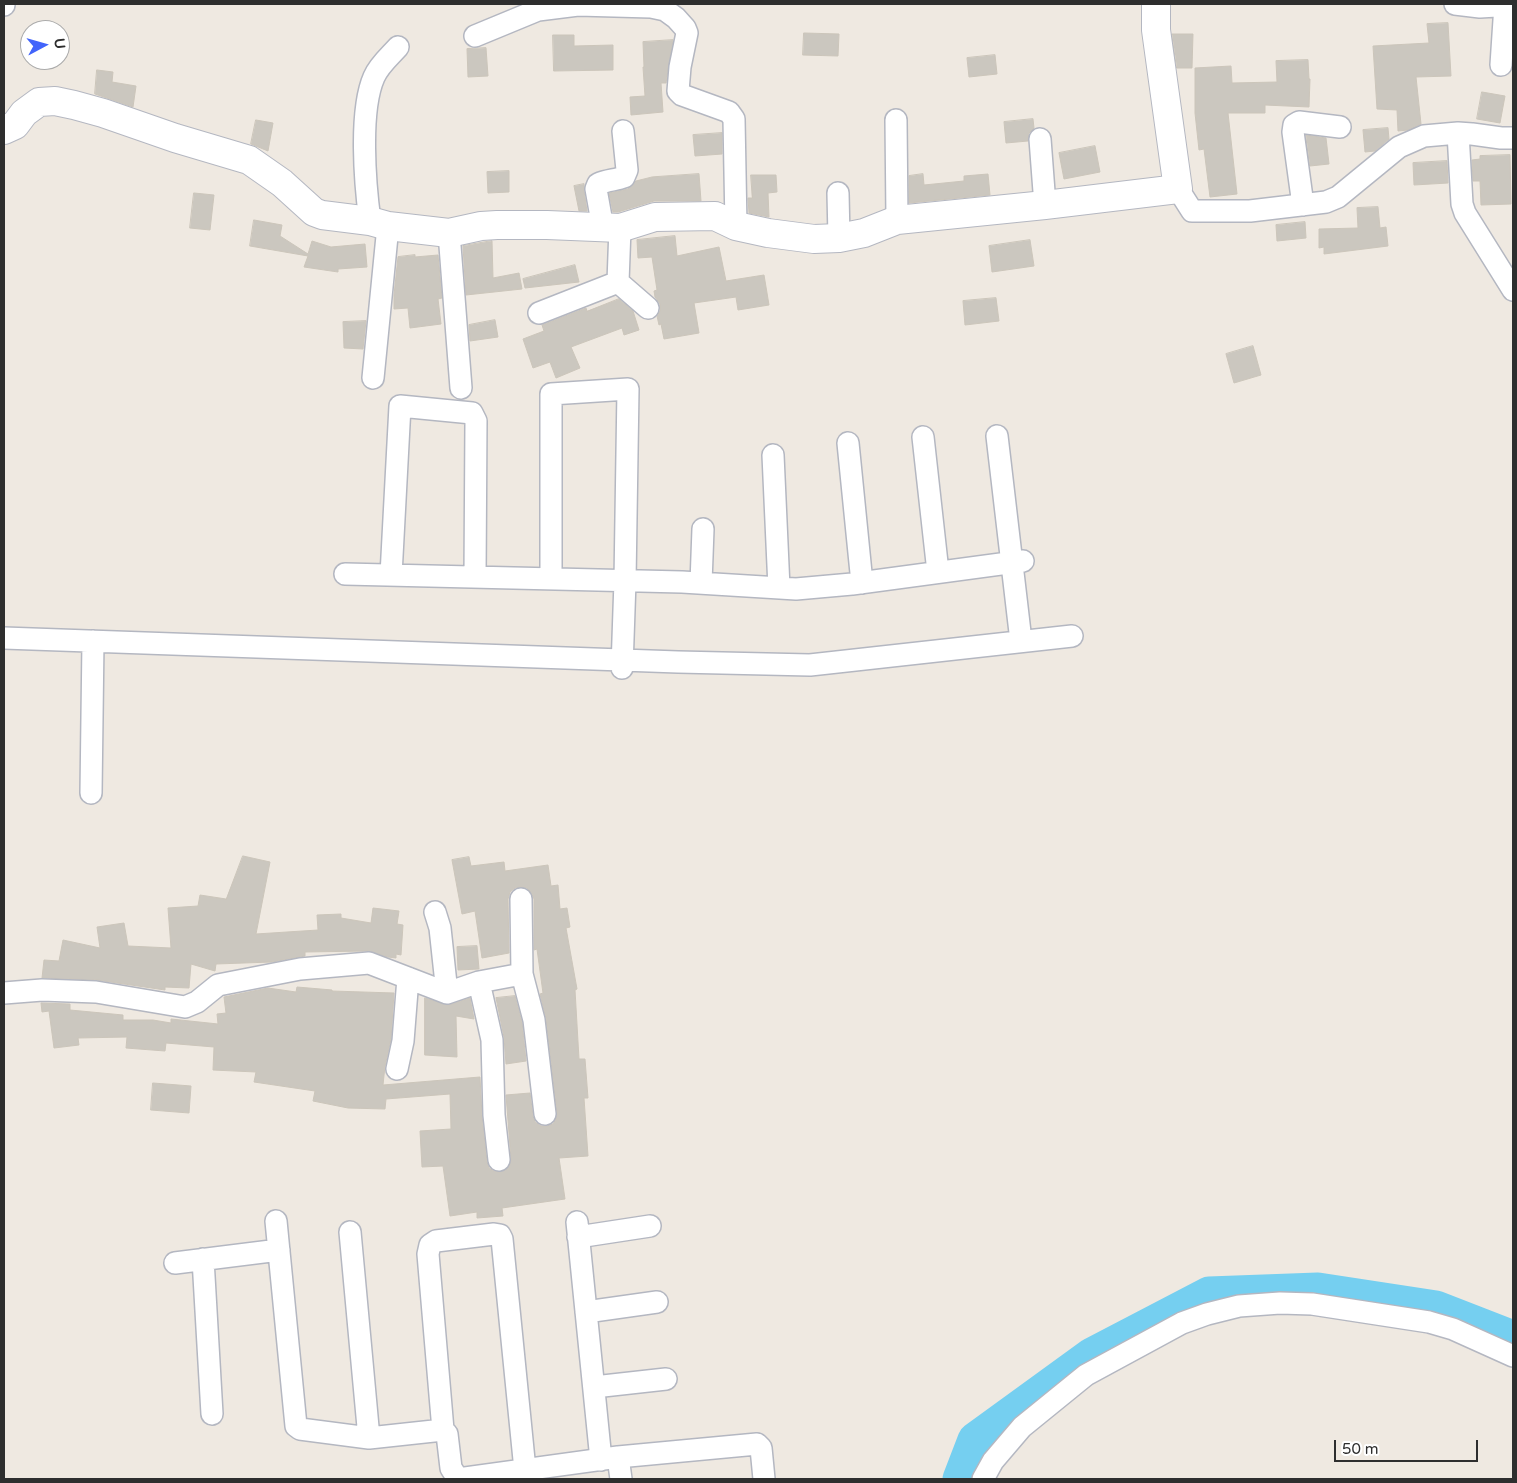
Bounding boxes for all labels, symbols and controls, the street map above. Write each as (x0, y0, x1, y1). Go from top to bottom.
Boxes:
north arrow (20, 20, 70, 70)
text: U (50, 37, 68, 50)
scale bar (1337, 1430, 1481, 1462)
text: 50 m (1342, 1440, 1379, 1458)

